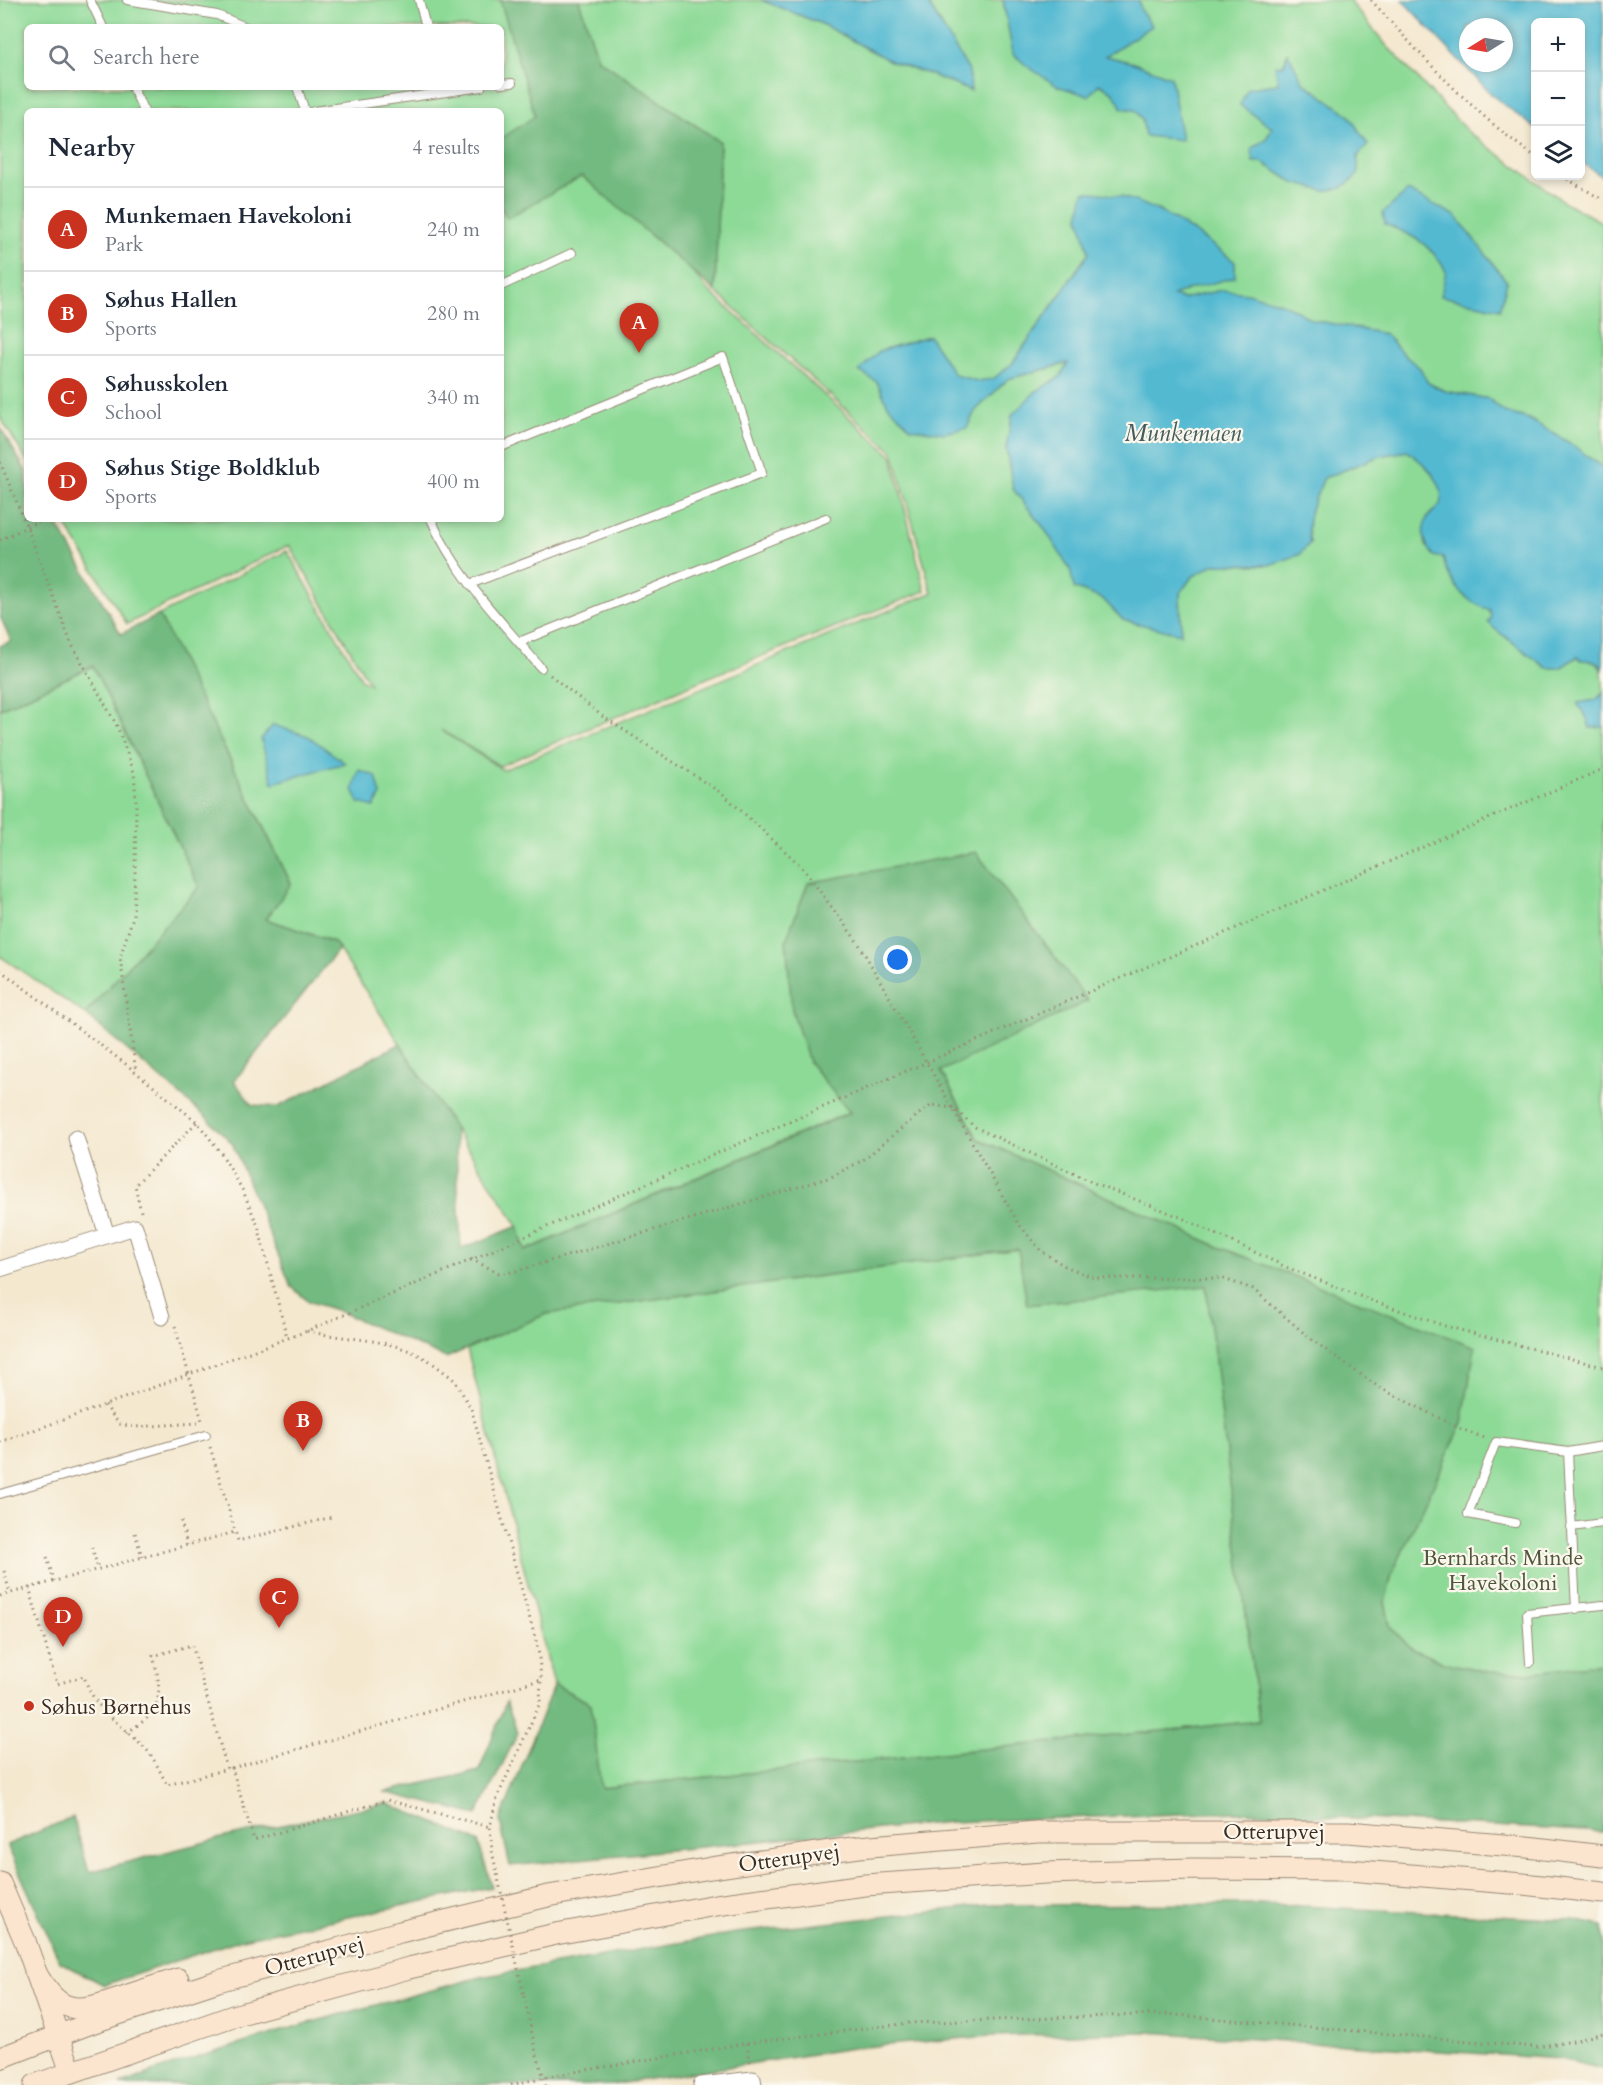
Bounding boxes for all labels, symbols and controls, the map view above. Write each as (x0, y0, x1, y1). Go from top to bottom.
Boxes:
north arrow (1459, 18, 1513, 72)
map controls (1531, 18, 1585, 180)
button: + (1531, 18, 1585, 72)
search box (24, 24, 504, 90)
icon: search (45, 41, 78, 74)
text: Search here (93, 42, 200, 72)
button: − (1531, 72, 1585, 126)
button: layers (1531, 126, 1585, 180)
text: Nearby (48, 130, 136, 165)
text: 4 results (412, 134, 480, 161)
text: Munkemaen Havekoloni (105, 201, 352, 231)
text: A (60, 216, 75, 243)
text: 240 m (427, 216, 480, 243)
text: Park (105, 231, 143, 258)
text: Søhus Hallen (105, 285, 238, 315)
text: B (60, 300, 75, 327)
text: 280 m (427, 300, 480, 327)
pin: A (620, 304, 658, 353)
text: Sports (105, 315, 157, 342)
text: Søhusskolen (105, 369, 228, 399)
text: C (60, 384, 75, 411)
text: 340 m (427, 384, 480, 411)
text: School (105, 399, 162, 426)
water label: Munkemaen (1124, 417, 1242, 450)
text: Søhus Stige Boldklub (105, 453, 320, 483)
text: D (59, 468, 76, 495)
text: 400 m (427, 468, 480, 495)
text: Sports (105, 483, 157, 510)
your location (883, 945, 912, 974)
pin: B (284, 1402, 322, 1451)
park label: Bernhards Minde Havekoloni (1422, 1543, 1584, 1598)
pin: C (260, 1578, 298, 1628)
pin: D (44, 1598, 82, 1647)
place label: Søhus Børnehus (41, 1692, 191, 1722)
marker: Søhus Børnehus (22, 1699, 36, 1713)
street label: Otterupvej (1223, 1817, 1325, 1847)
street label: Otterupvej (737, 1836, 842, 1880)
street label: Otterupvej (261, 1928, 367, 1984)

